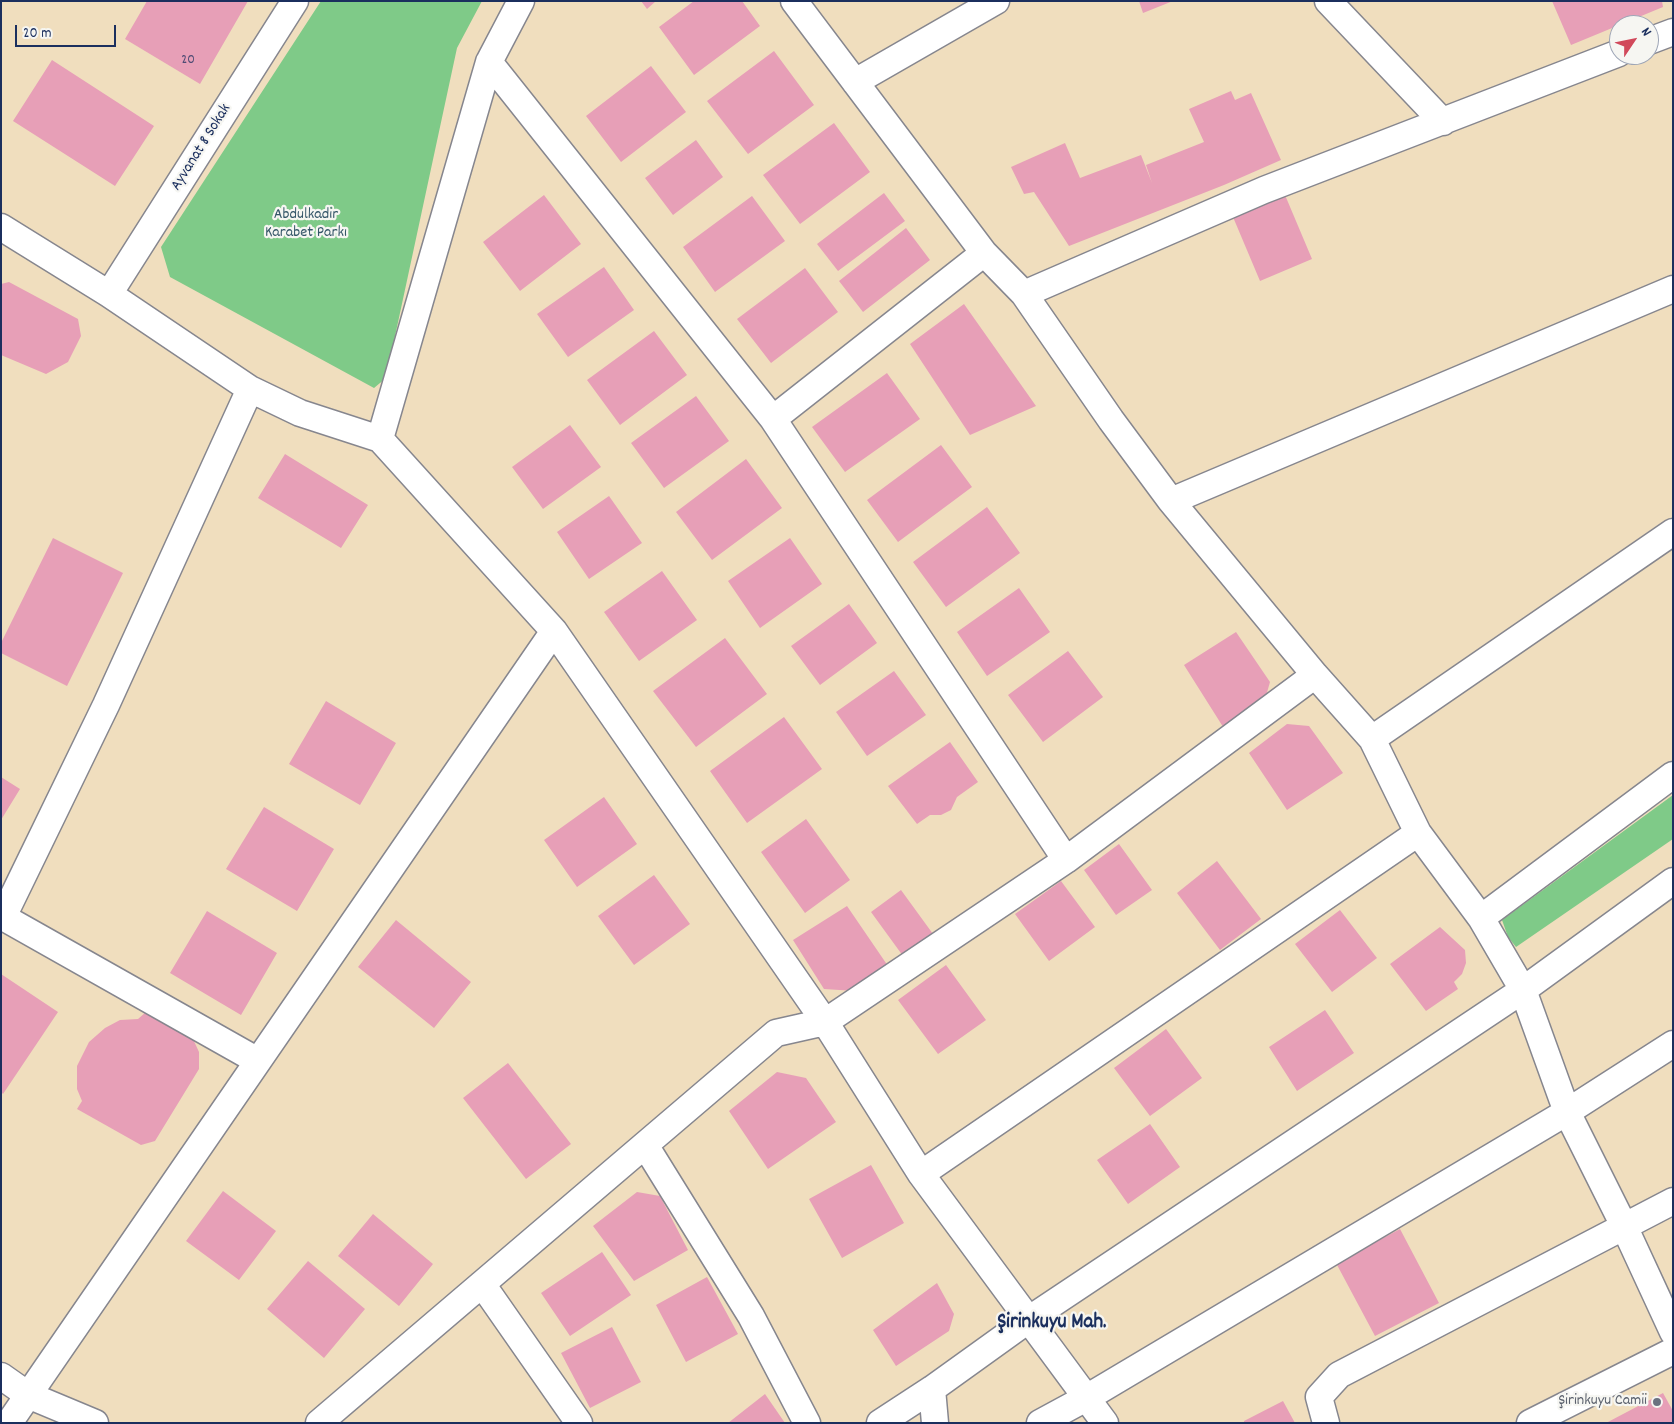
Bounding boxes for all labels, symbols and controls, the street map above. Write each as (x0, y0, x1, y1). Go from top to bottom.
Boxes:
scale bar (18, 15, 119, 47)
north arrow (1609, 15, 1659, 65)
text: 20 m (23, 23, 51, 45)
text: N (1635, 24, 1656, 41)
house number: 20 (181, 53, 195, 69)
street label: Ayvanat 8 Sokak (168, 101, 236, 195)
park label: Abdulkadir Karabet Parkı (265, 206, 347, 244)
district label: Şirinkuyu Mah. (997, 1311, 1107, 1337)
place label: Şirinkuyu Camii (1558, 1392, 1647, 1412)
marker: Şirinkuyu Camii (1651, 1396, 1663, 1408)

